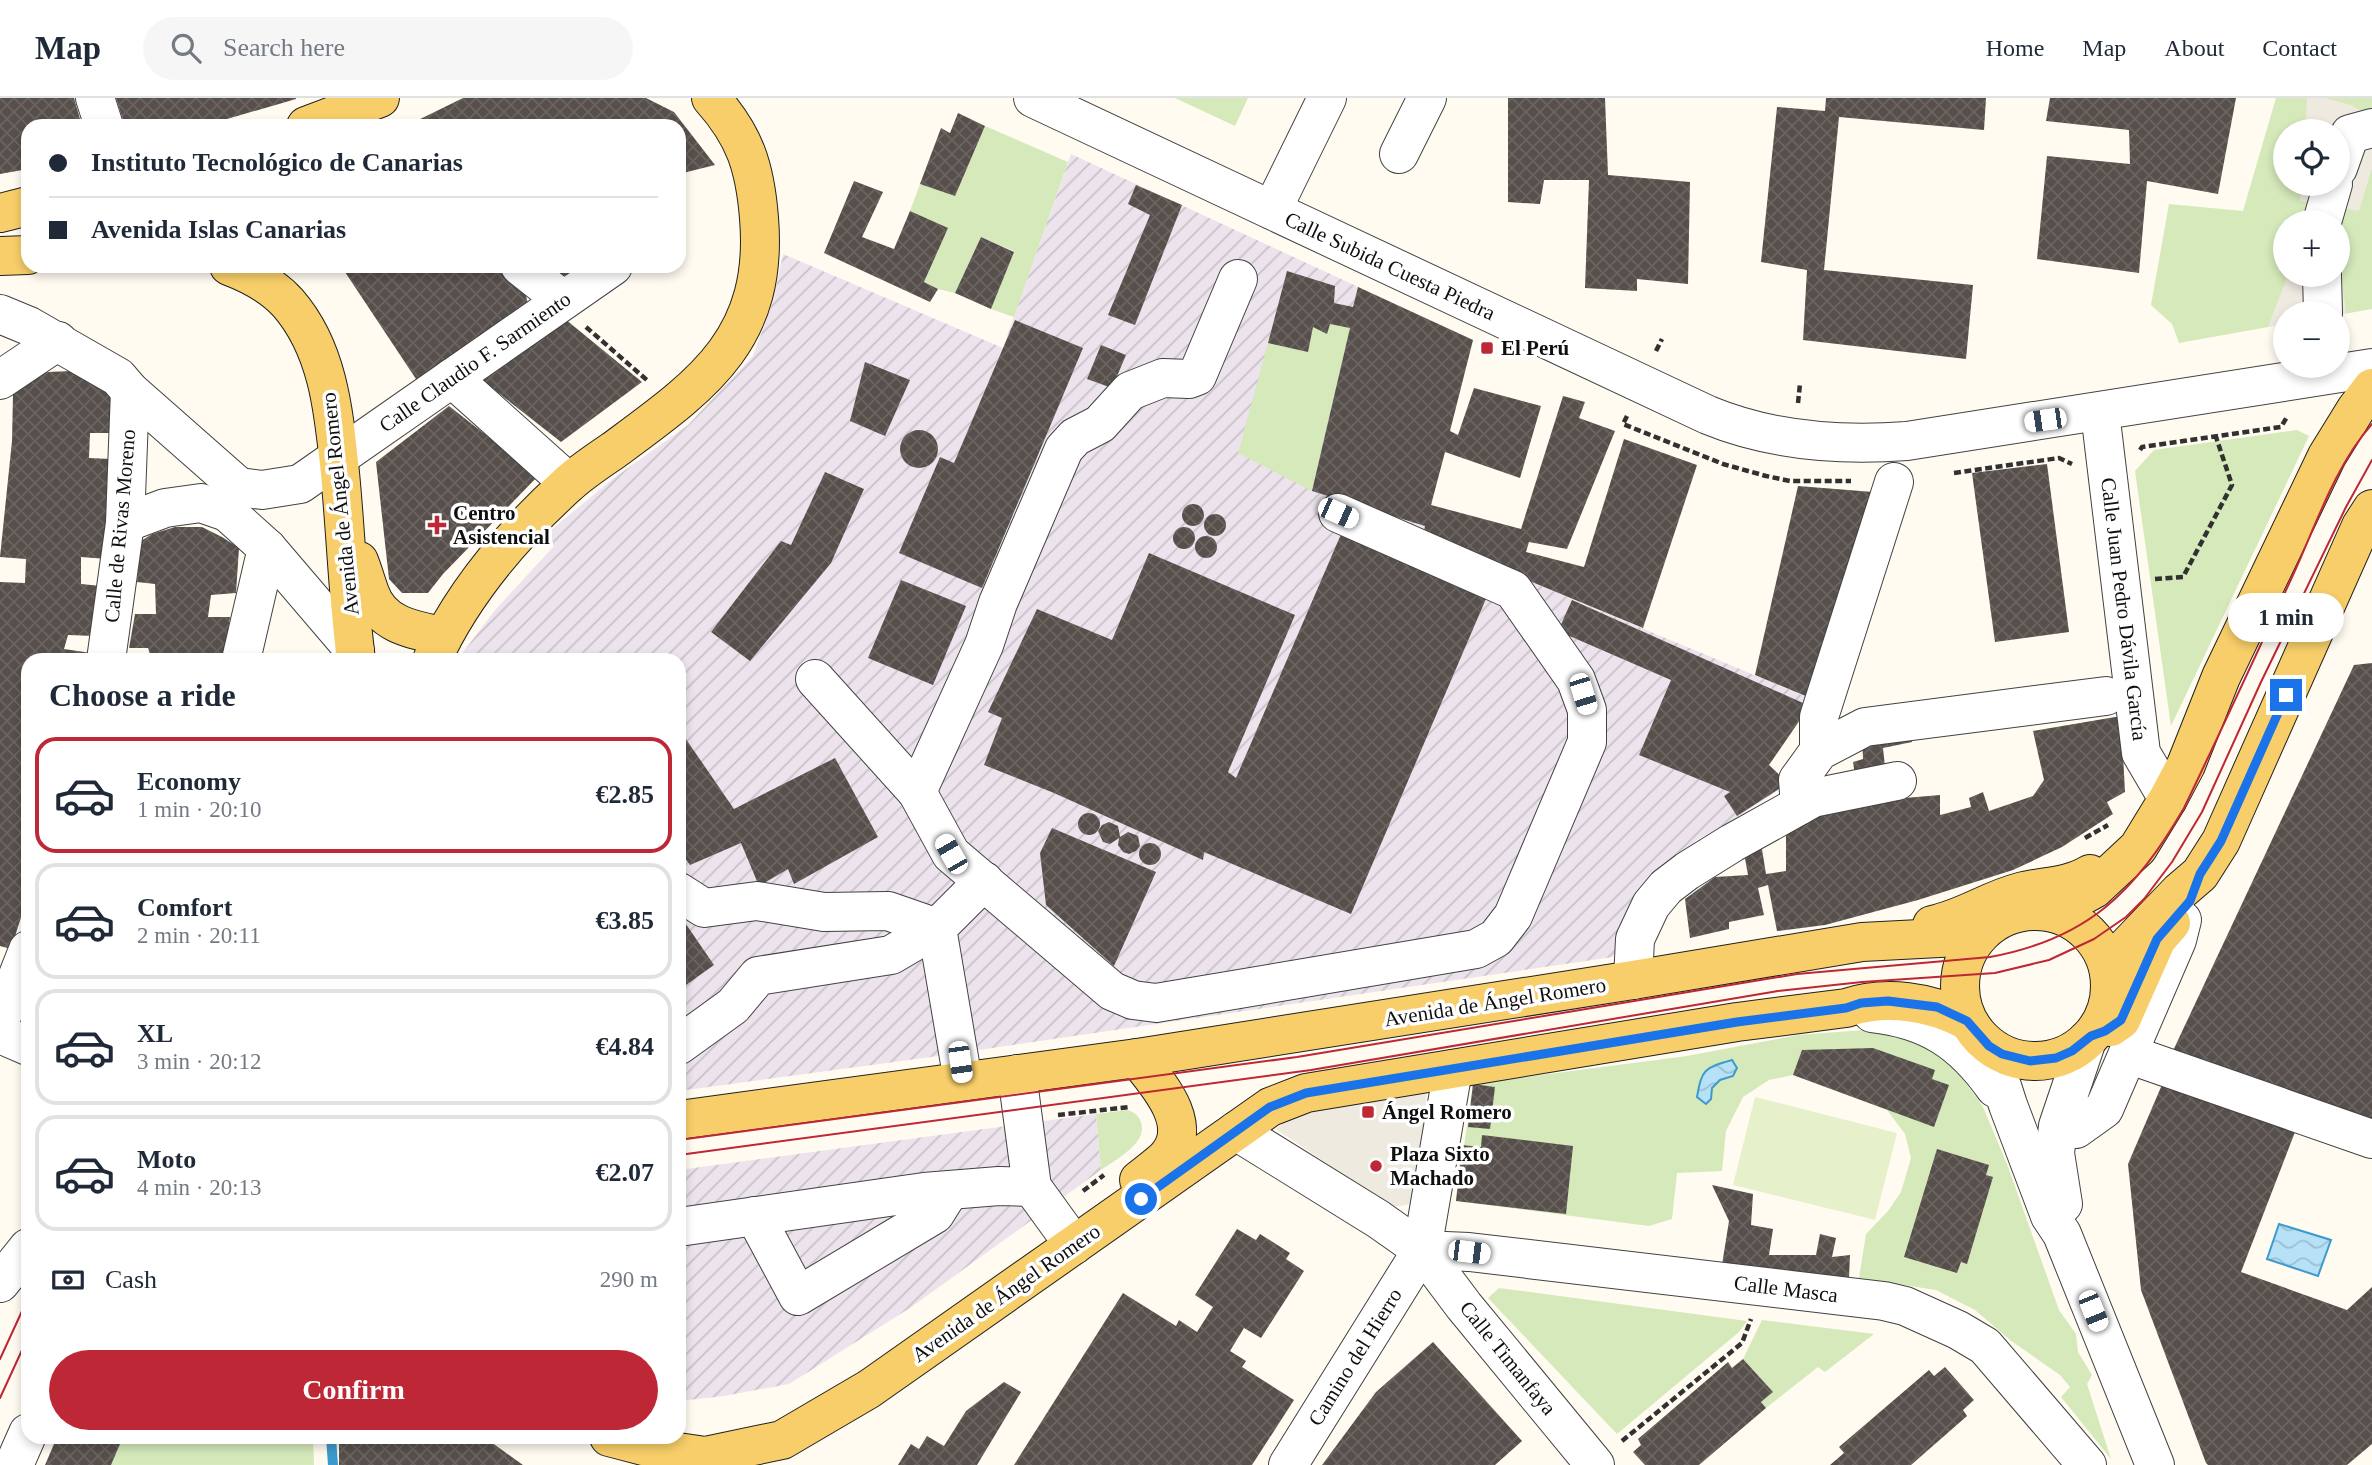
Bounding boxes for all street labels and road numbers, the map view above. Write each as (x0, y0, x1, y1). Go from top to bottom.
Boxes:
street label: Calle Subida Cuesta Piedra (1281, 207, 1500, 326)
street label: Calle Claudio F. Sarmiento (375, 287, 575, 437)
street label: Avenida de Ángel Romero (316, 391, 364, 617)
street label: Calle de Rivas Moreno (100, 428, 140, 624)
street label: Calle Juan Pedro Dávila García (2096, 476, 2152, 743)
street label: Avenida de Ángel Romero (1382, 973, 1608, 1031)
street label: Avenida de Ángel Romero (907, 1219, 1105, 1367)
street label: Calle Masca (1733, 1271, 1840, 1307)
street label: Camino del Hierro (1303, 1284, 1407, 1430)
street label: Calle Timanfaya (1455, 1296, 1562, 1420)

